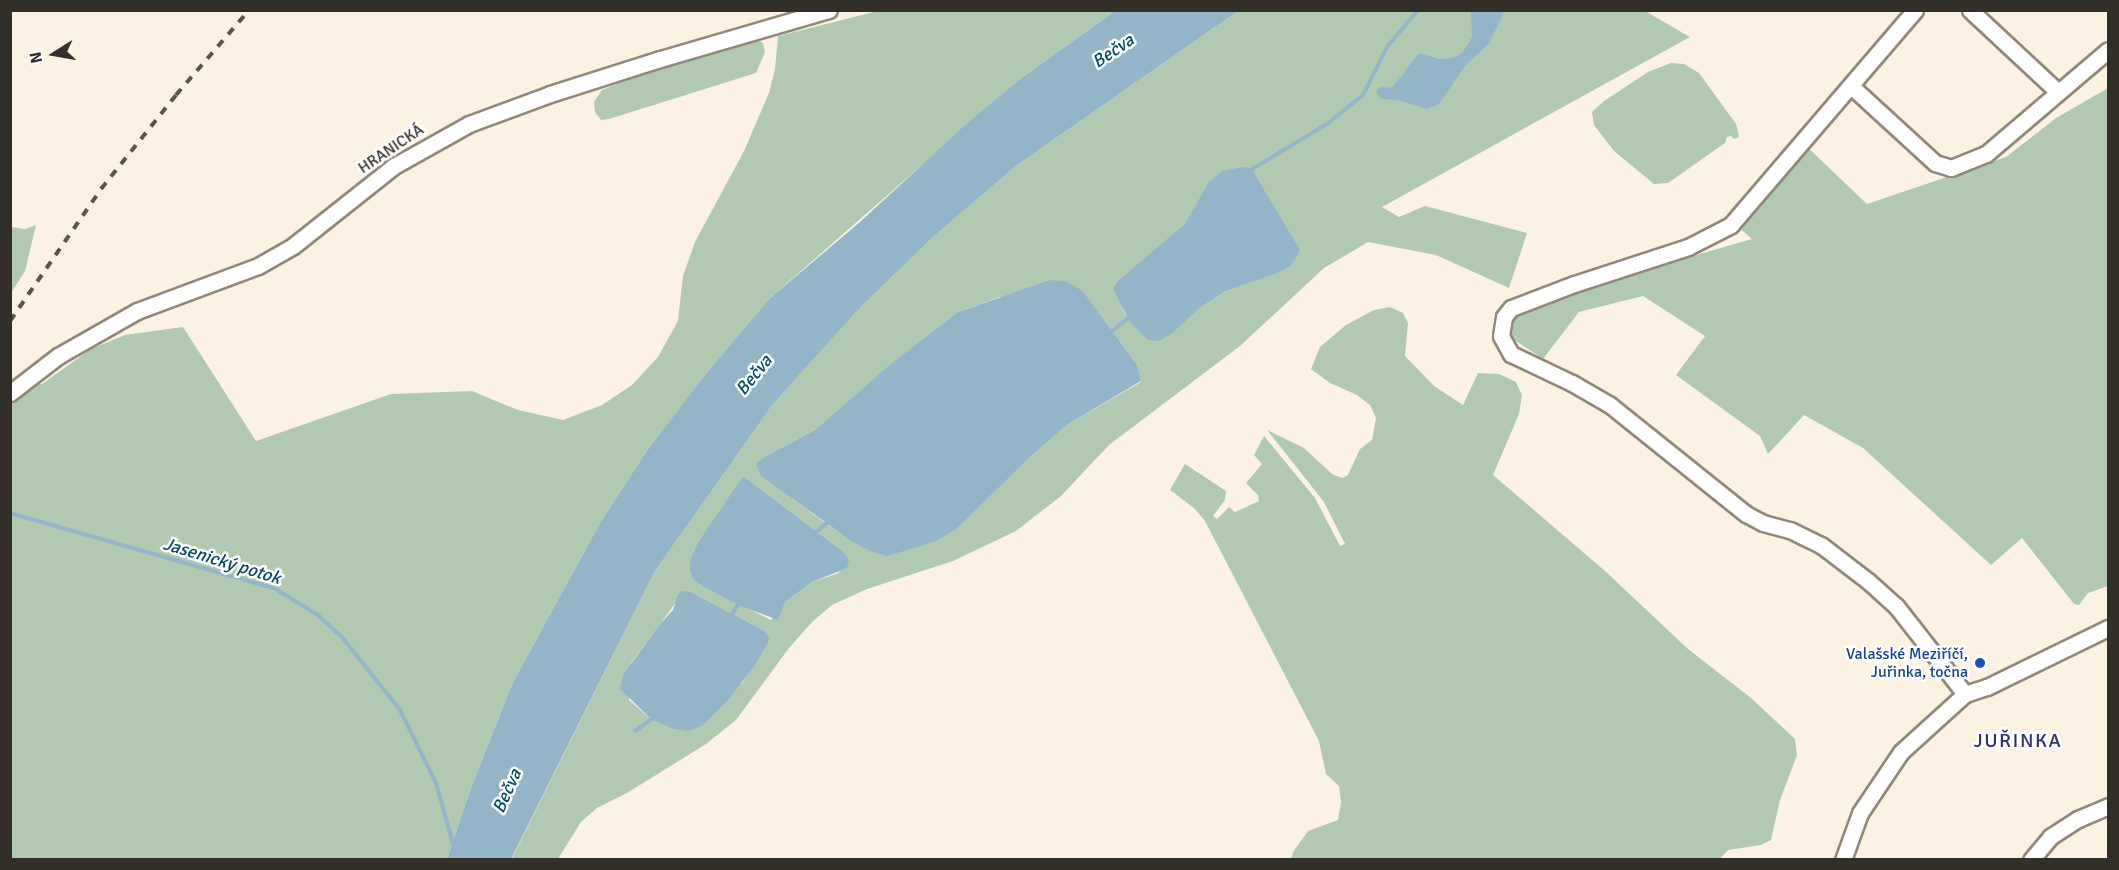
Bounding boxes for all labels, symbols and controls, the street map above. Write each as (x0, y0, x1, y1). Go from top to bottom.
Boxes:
north arrow (24, 24, 84, 84)
water label: Bečva (1088, 29, 1138, 73)
text: N (25, 50, 47, 65)
street label: HRANICKÁ (355, 120, 427, 178)
water label: Bečva (731, 350, 777, 400)
water label: Jasenický potok (161, 533, 283, 589)
place label: Valašské Meziříčí, Juřinka, točna (1846, 644, 1968, 682)
marker: Valašské Meziříčí, Juřinka, točna (1973, 656, 1987, 670)
district label: JUŘINKA (1974, 728, 2062, 752)
water label: Bečva (488, 766, 526, 816)

